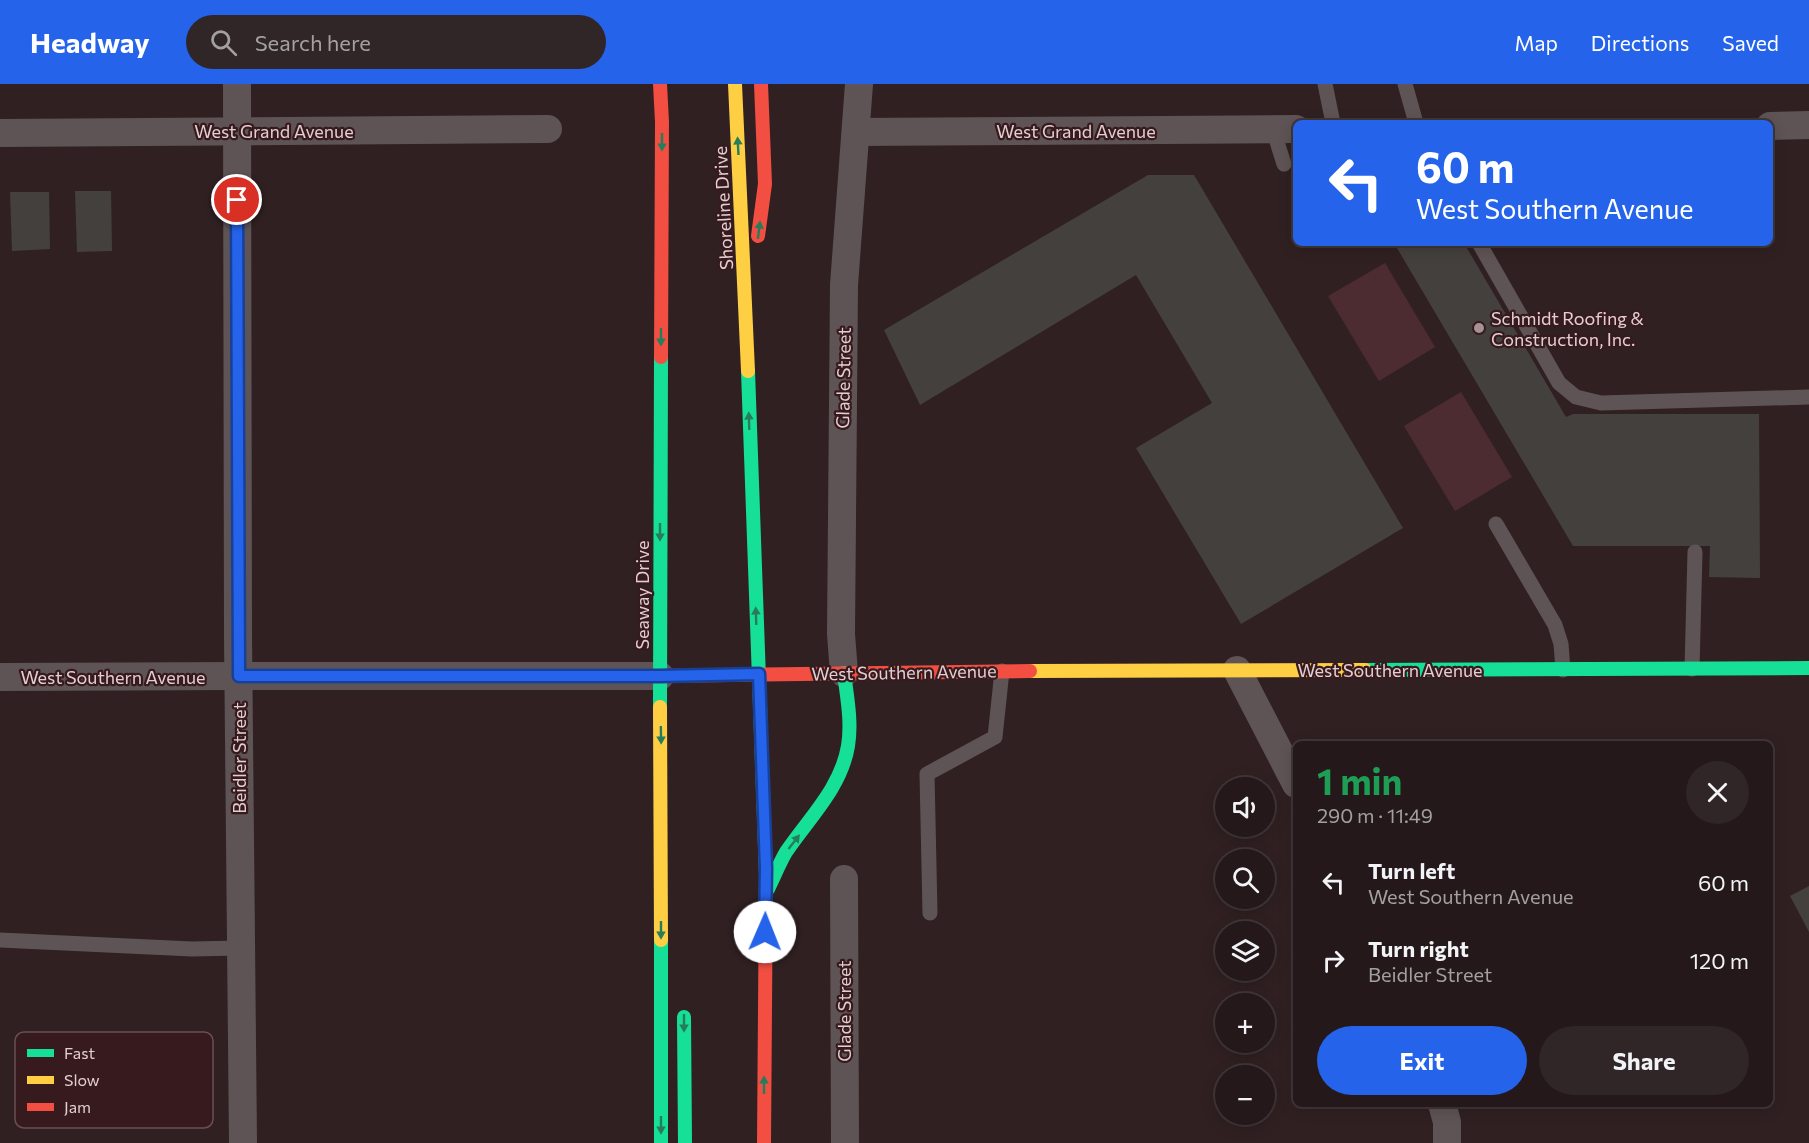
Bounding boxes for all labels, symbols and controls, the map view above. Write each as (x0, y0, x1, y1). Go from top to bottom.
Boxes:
search box (186, 15, 606, 69)
text: Headway (30, 25, 150, 59)
icon: search (207, 26, 240, 59)
text: Search here (255, 29, 371, 56)
text: Map (1515, 30, 1558, 55)
text: Directions (1591, 30, 1689, 55)
text: Saved (1722, 30, 1779, 55)
street label: West Grand Avenue (194, 120, 354, 142)
street label: West Grand Avenue (996, 120, 1156, 142)
one-way arrow (657, 133, 667, 152)
one-way arrow (734, 136, 743, 155)
text: 60 m (1416, 140, 1515, 192)
icon: left (1317, 144, 1395, 222)
street label: Shoreline Drive (709, 146, 737, 270)
pin (211, 174, 262, 225)
icon: arrive (220, 183, 253, 216)
text: West Southern Avenue (1416, 192, 1694, 225)
one-way arrow (754, 221, 764, 240)
place label: Schmidt Roofing & Construction, Inc. (1491, 307, 1644, 350)
marker: Schmidt Roofing & Construction, Inc. (1472, 321, 1486, 335)
street label: Glade Street (831, 327, 855, 429)
one-way arrow (656, 328, 666, 347)
one-way arrow (745, 411, 754, 430)
one-way arrow (655, 523, 665, 542)
street label: Seaway Drive (631, 541, 653, 649)
one-way arrow (752, 606, 761, 625)
street label: West Southern Avenue (811, 659, 997, 685)
street label: West Southern Avenue (1297, 659, 1483, 681)
street label: West Southern Avenue (20, 666, 206, 688)
street label: Beidler Street (228, 702, 250, 814)
one-way arrow (656, 725, 666, 744)
text: 1 min (1317, 758, 1402, 802)
button: close (1686, 761, 1749, 824)
map controls (1215, 777, 1275, 1125)
button: sound (1215, 777, 1275, 837)
text: 290 m · 11:49 (1317, 803, 1433, 827)
one-way arrow (788, 834, 801, 850)
button: search (1215, 849, 1275, 909)
text: Turn left (1368, 857, 1455, 884)
icon: left (1317, 866, 1350, 899)
text: 60 m (1698, 869, 1749, 896)
text: West Southern Avenue (1368, 884, 1574, 908)
position arrow (733, 900, 797, 964)
one-way arrow (656, 920, 666, 939)
button: layers (1215, 921, 1275, 981)
text: Turn right (1368, 935, 1469, 962)
icon: right (1317, 944, 1350, 977)
text: 120 m (1690, 947, 1749, 974)
street label: Glade Street (833, 960, 855, 1062)
text: Beidler Street (1368, 962, 1492, 986)
button: + (1215, 993, 1275, 1053)
one-way arrow (679, 1013, 689, 1032)
button: Exit (1317, 1026, 1527, 1095)
button: Share (1539, 1026, 1749, 1095)
legend (15, 1032, 213, 1128)
text: Fast (64, 1043, 95, 1062)
button: − (1215, 1065, 1275, 1125)
text: Slow (64, 1070, 100, 1089)
one-way arrow (759, 1075, 769, 1094)
text: Jam (64, 1097, 91, 1116)
one-way arrow (656, 1115, 666, 1134)

